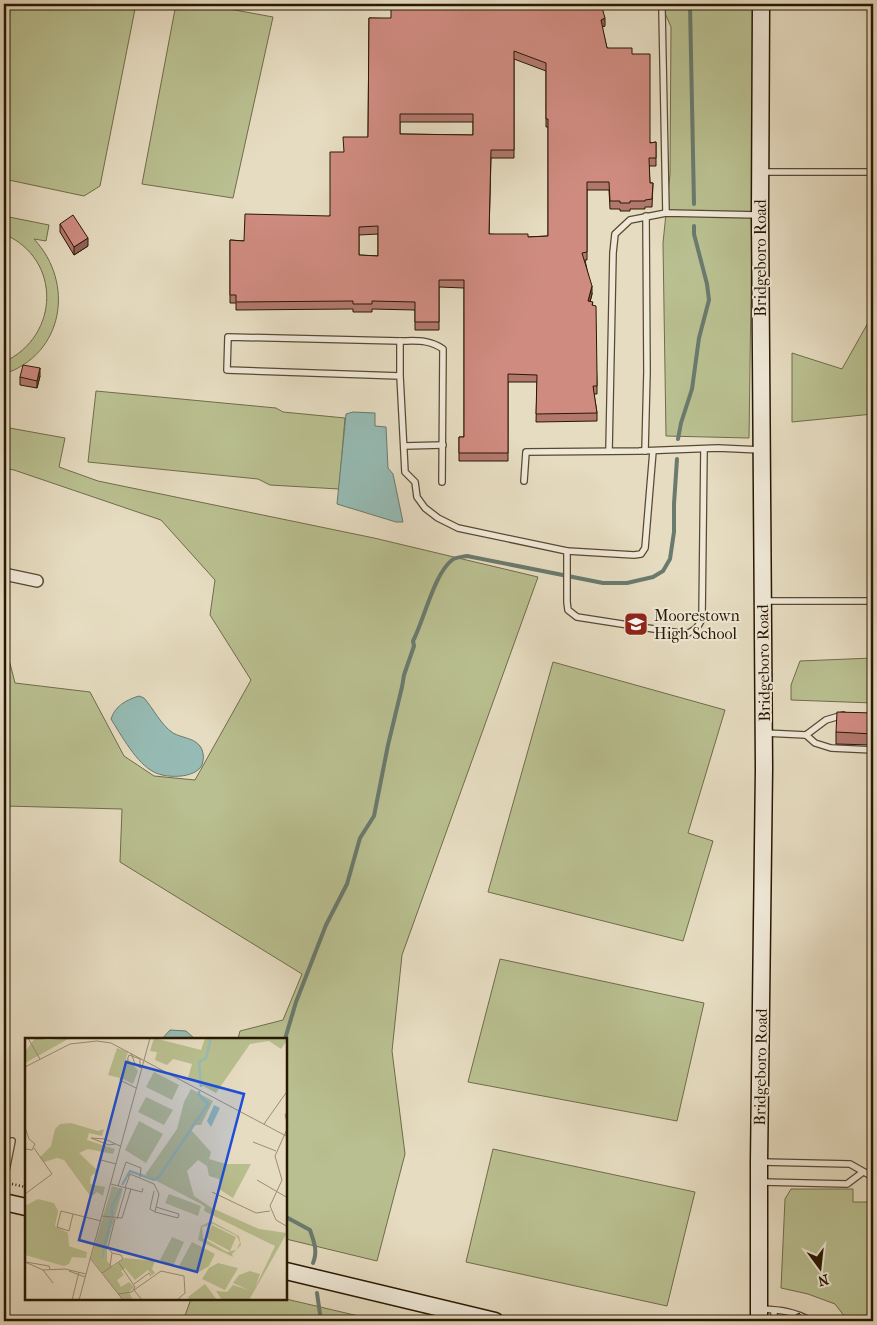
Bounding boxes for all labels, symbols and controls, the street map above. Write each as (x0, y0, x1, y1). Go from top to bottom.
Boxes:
street label: Bridgeboro Road (751, 199, 770, 317)
street label: Bridgeboro Road (753, 604, 774, 722)
place label: Moorestown High School (654, 606, 741, 643)
school or university icon: Moorestown High School (623, 611, 649, 637)
street label: Bridgeboro Road (750, 1008, 771, 1126)
inset map (25, 1038, 288, 1300)
north arrow (794, 1242, 844, 1292)
text: N (816, 1270, 831, 1290)

